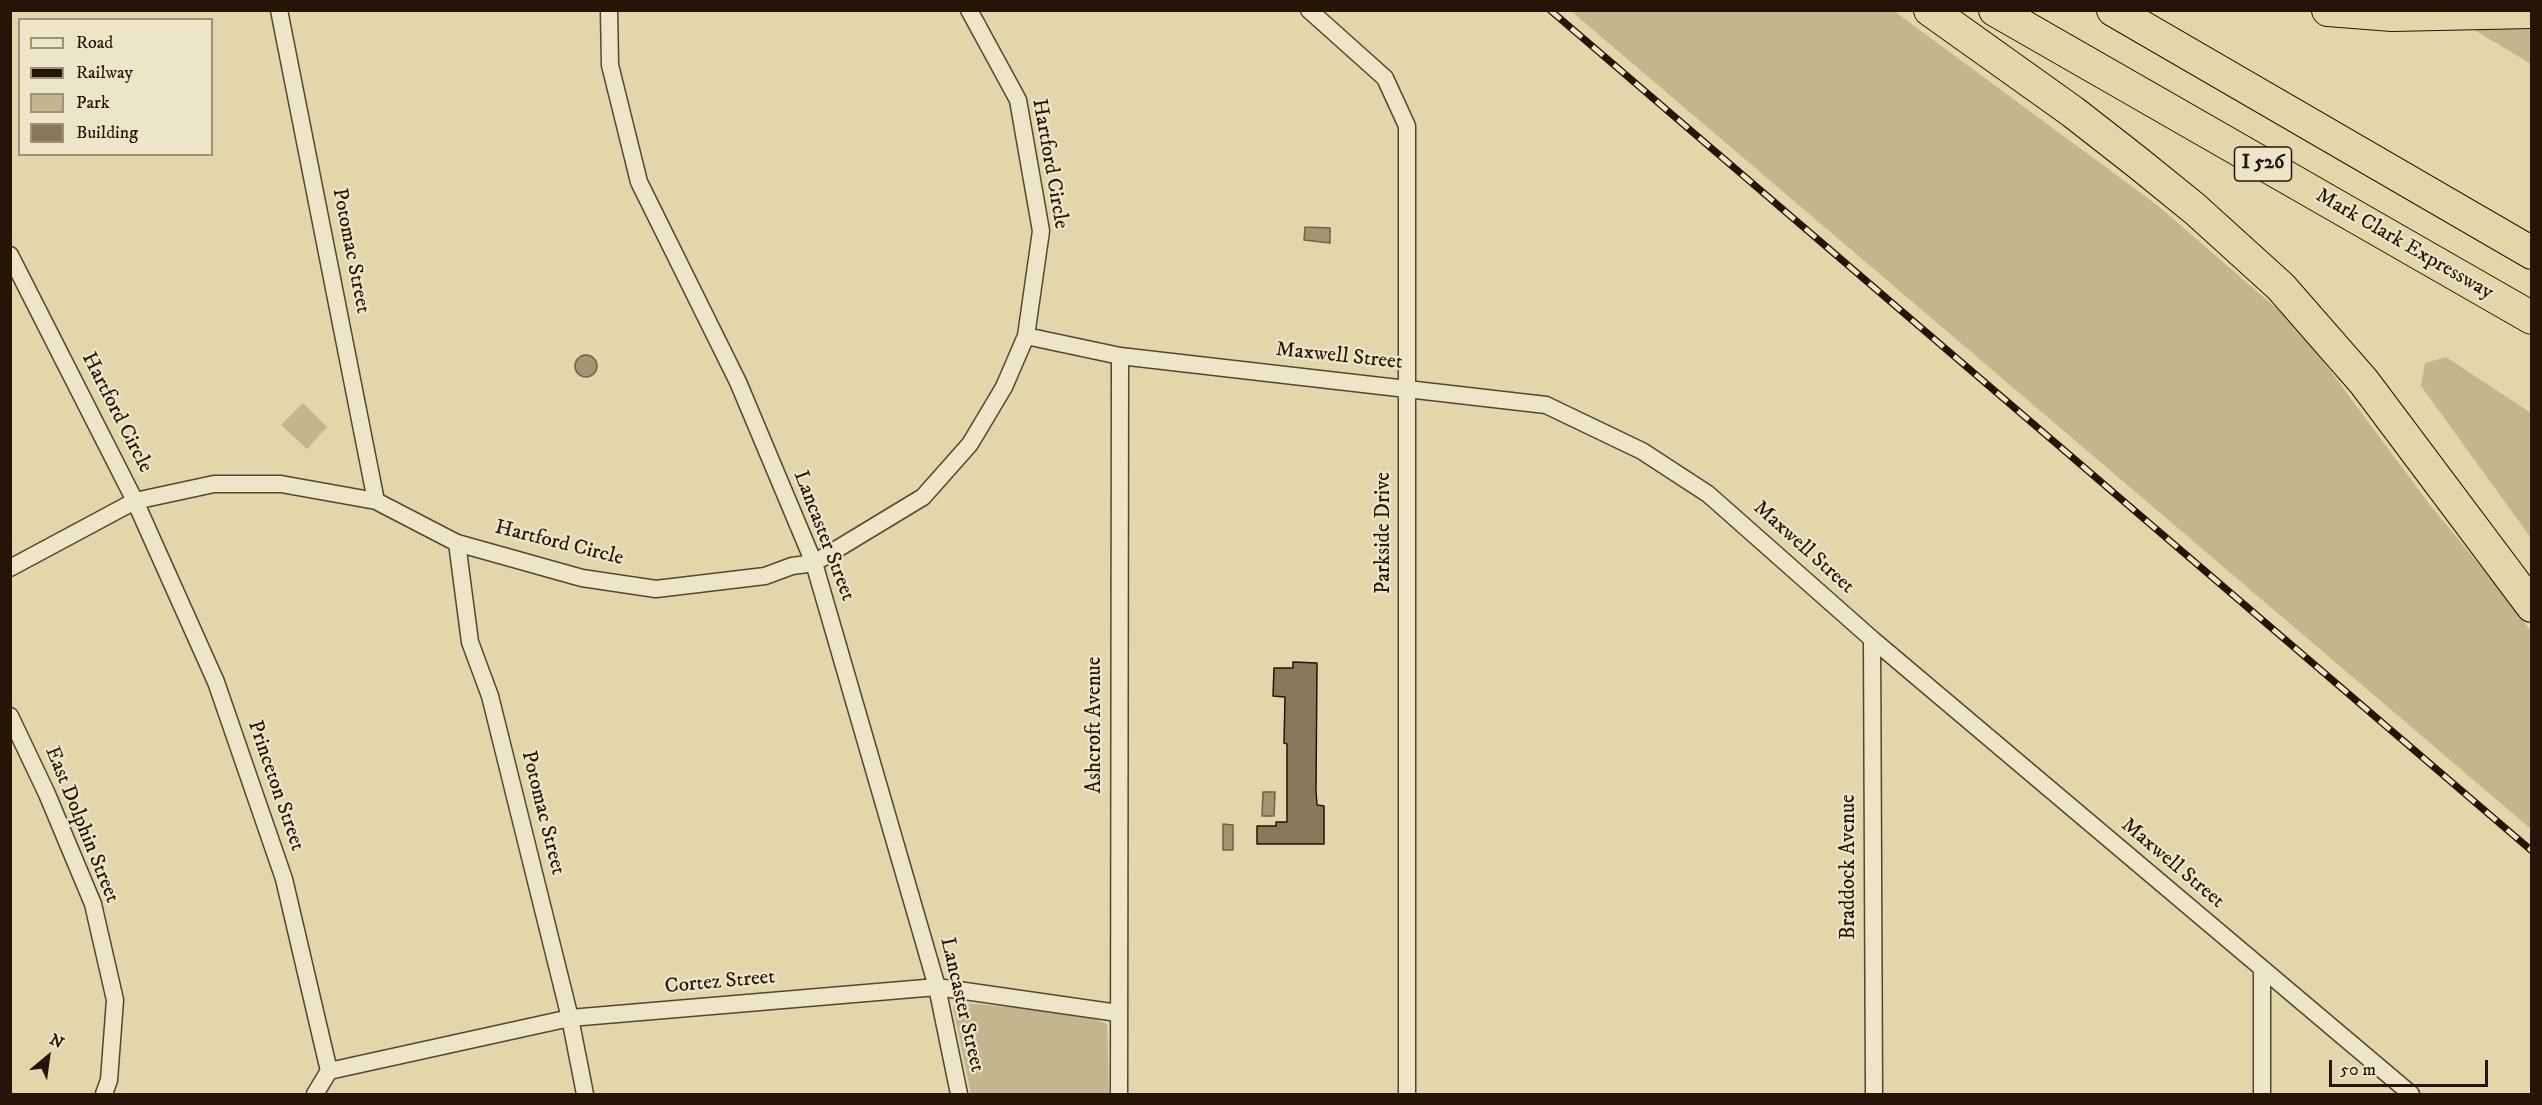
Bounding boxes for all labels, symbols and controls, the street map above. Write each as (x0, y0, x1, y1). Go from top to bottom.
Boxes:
legend (18, 18, 213, 156)
text: Road (76, 32, 113, 54)
text: Railway (76, 62, 133, 84)
text: Park (76, 92, 110, 114)
street label: Hartford Circle (1025, 97, 1073, 231)
text: Building (76, 122, 138, 144)
road number: I 526 (2234, 147, 2292, 181)
street label: Mark Clark Expressway (2311, 184, 2497, 306)
street label: Potomac Street (326, 186, 374, 316)
street label: Maxwell Street (1274, 338, 1404, 376)
street label: Hartford Circle (75, 349, 157, 477)
street label: Lancaster Street (787, 467, 859, 605)
street label: Parkside Drive (1372, 472, 1398, 594)
street label: Maxwell Street (1747, 496, 1859, 600)
street label: Hartford Circle (492, 516, 626, 572)
street label: Ashcroft Avenue (1083, 657, 1109, 793)
street label: Princeton Street (241, 718, 309, 854)
street label: East Dolphin Street (38, 743, 124, 907)
street label: Potomac Street (514, 748, 570, 878)
street label: Braddock Avenue (1837, 794, 1863, 940)
street label: Maxwell Street (2115, 813, 2229, 915)
street label: Lancaster Street (933, 935, 989, 1075)
street label: Cortez Street (664, 966, 776, 1000)
north arrow (18, 1027, 78, 1087)
text: N (46, 1029, 67, 1053)
scale bar (2332, 1048, 2491, 1086)
text: 50 m (2340, 1059, 2376, 1081)

